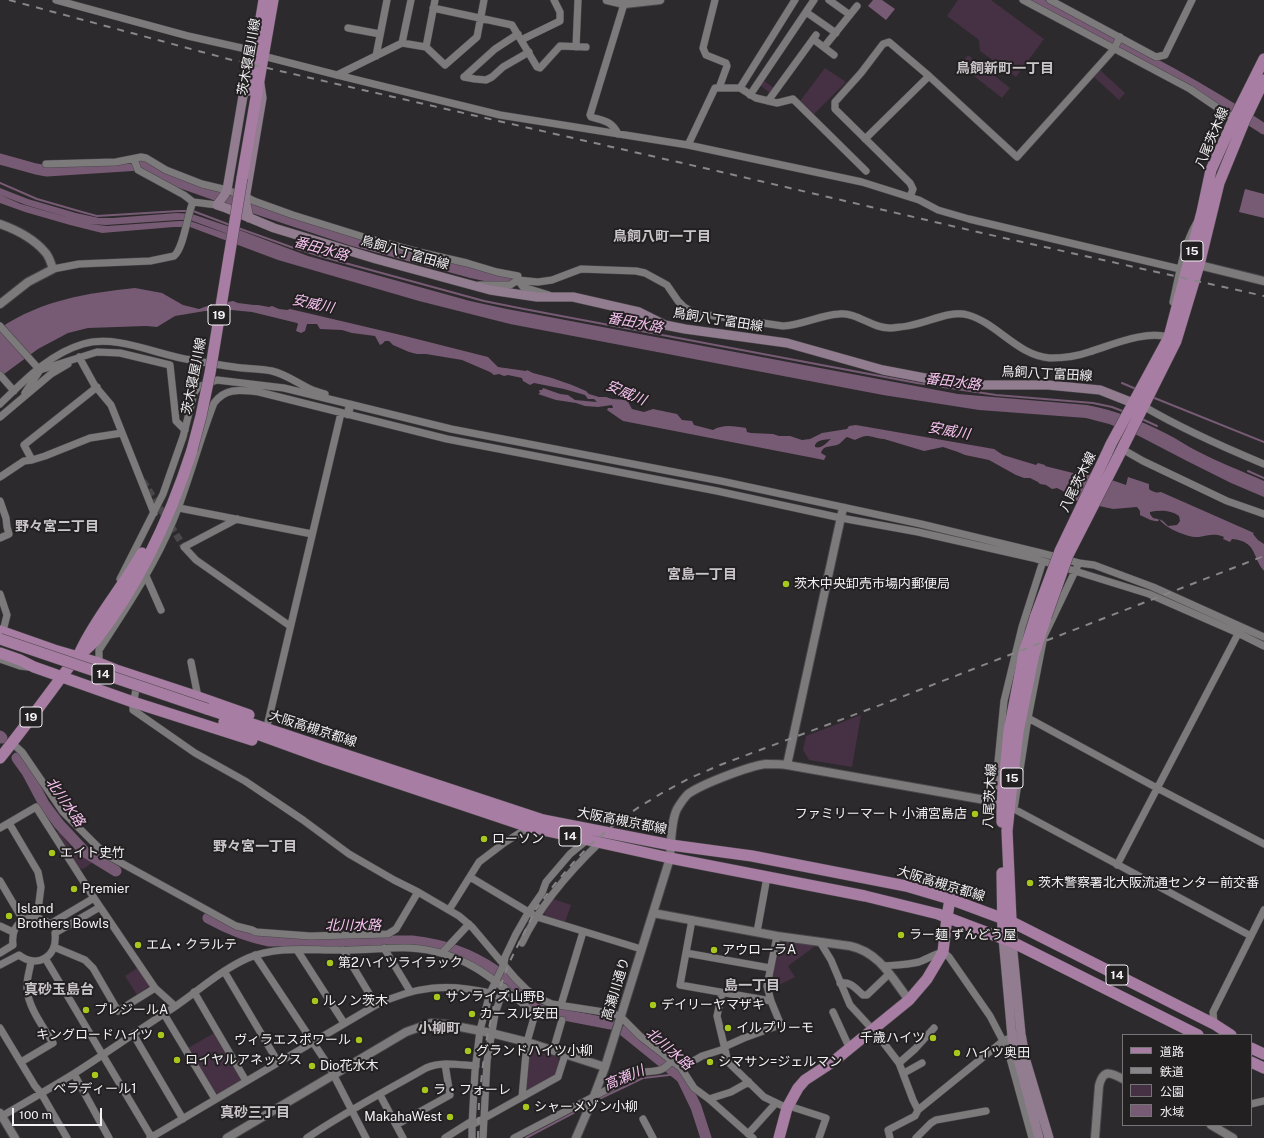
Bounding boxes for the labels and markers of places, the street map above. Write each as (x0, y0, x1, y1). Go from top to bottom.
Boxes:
place label: 茨木中央卸売市場内郵便局 (794, 576, 950, 592)
marker: 茨木中央卸売市場内郵便局 (781, 579, 791, 589)
place label: ファミリーマート 小浦宮島店 (795, 806, 967, 822)
marker: ファミリーマート 小浦宮島店 (970, 809, 980, 819)
place label: ローソン (492, 831, 544, 847)
marker: ローソン (479, 834, 489, 844)
place label: エイト史竹 (60, 845, 125, 861)
marker: エイト史竹 (47, 848, 57, 858)
place label: 茨木警察署北大阪流通センター前交番 (1038, 875, 1259, 891)
marker: 茨木警察署北大阪流通センター前交番 (1025, 878, 1035, 888)
place label: Premier (82, 881, 130, 897)
marker: Premier (69, 884, 79, 894)
place label: Island Brothers Bowls (17, 901, 109, 932)
marker: Island Brothers Bowls (4, 911, 14, 921)
place label: ラー麺 ずんどう屋 (909, 927, 1016, 943)
marker: ラー麺 ずんどう屋 (896, 930, 906, 940)
place label: エム・クラルテ (146, 937, 237, 953)
marker: エム・クラルテ (133, 940, 143, 950)
place label: アウローラA (722, 942, 796, 958)
marker: アウローラA (709, 945, 719, 955)
place label: 第2ハイツライラック (338, 955, 463, 971)
marker: 第2ハイツライラック (325, 958, 335, 968)
place label: サンライズ山野B (445, 989, 545, 1005)
marker: サンライズ山野B (432, 992, 442, 1002)
place label: ルノン茨木 (323, 993, 388, 1009)
marker: ルノン茨木 (310, 996, 320, 1006)
place label: デイリーヤマザキ (661, 997, 765, 1013)
marker: デイリーヤマザキ (648, 1000, 658, 1010)
place label: プレジールA (94, 1002, 168, 1018)
marker: プレジールA (81, 1005, 91, 1015)
place label: カースル安田 (480, 1006, 558, 1022)
marker: カースル安田 (467, 1009, 477, 1019)
place label: イルプリーモ (736, 1020, 814, 1036)
marker: イルプリーモ (723, 1023, 733, 1033)
place label: キングロードハイツ (36, 1027, 153, 1043)
marker: キングロードハイツ (156, 1030, 166, 1040)
place label: 千歳ハイツ (860, 1030, 925, 1046)
place label: ヴィラエスポワール (234, 1032, 351, 1048)
marker: 千歳ハイツ (928, 1033, 938, 1043)
marker: ヴィラエスポワール (354, 1035, 364, 1045)
place label: グランドハイツ小柳 (476, 1043, 593, 1059)
place label: ハイツ奥田 (965, 1045, 1030, 1061)
marker: グランドハイツ小柳 (463, 1046, 473, 1056)
marker: ハイツ奥田 (952, 1048, 962, 1058)
place label: ロイヤルアネックス (185, 1052, 302, 1068)
place label: シマサン=ジェルマン (718, 1054, 842, 1070)
marker: ロイヤルアネックス (172, 1055, 182, 1065)
marker: シマサン=ジェルマン (705, 1057, 715, 1067)
place label: Dio花水木 (320, 1058, 379, 1074)
marker: Dio花水木 (307, 1061, 317, 1071)
marker: ベラディール1 (90, 1070, 100, 1080)
place label: ベラディール1 (53, 1081, 137, 1097)
place label: ラ・フォーレ (433, 1082, 511, 1098)
marker: ラ・フォーレ (420, 1085, 430, 1095)
place label: シャーメゾン小柳 (534, 1099, 638, 1115)
marker: シャーメゾン小柳 (521, 1102, 531, 1112)
place label: MakahaWest (364, 1109, 442, 1125)
marker: MakahaWest (445, 1112, 455, 1122)

